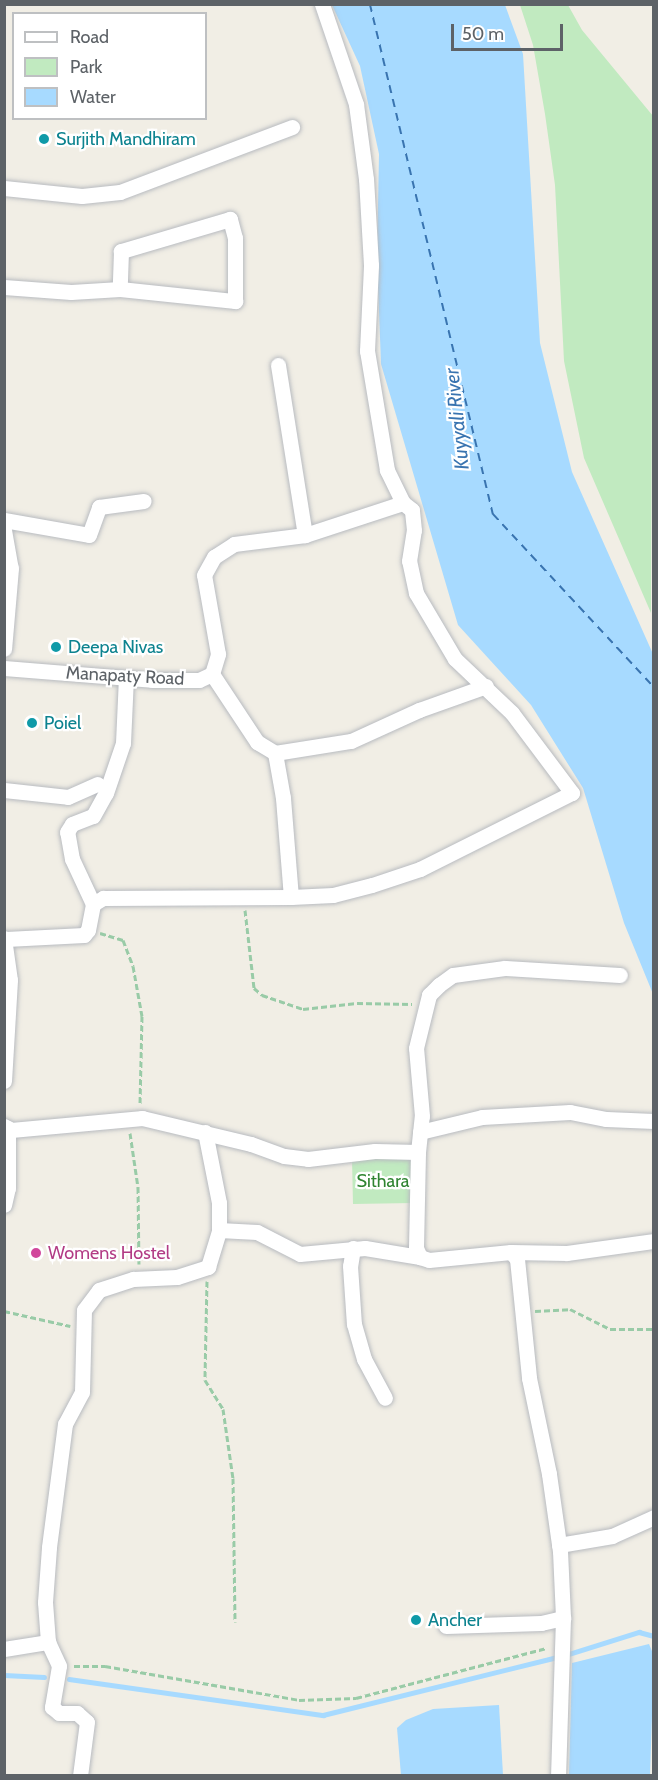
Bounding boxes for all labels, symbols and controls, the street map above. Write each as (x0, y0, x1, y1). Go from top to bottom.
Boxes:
legend (12, 12, 207, 120)
scale bar (454, 12, 566, 50)
text: 50 m (462, 23, 504, 45)
text: Road (70, 26, 109, 48)
text: Park (70, 56, 102, 78)
text: Water (70, 86, 116, 108)
place label: Surjith Mandhiram (56, 128, 196, 150)
marker: Surjith Mandhiram (37, 132, 51, 146)
water label: Kuyyali River (440, 367, 474, 471)
place label: Deepa Nivas (68, 636, 163, 658)
marker: Deepa Nivas (49, 640, 63, 654)
street label: Manapaty Road (65, 662, 185, 690)
place label: Poiel (44, 712, 81, 734)
marker: Poiel (25, 716, 39, 730)
park label: Sithara (357, 1170, 409, 1192)
place label: Womens Hostel (48, 1242, 170, 1264)
marker: Womens Hostel (29, 1246, 43, 1260)
place label: Ancher (428, 1609, 482, 1631)
marker: Ancher (409, 1613, 423, 1627)

